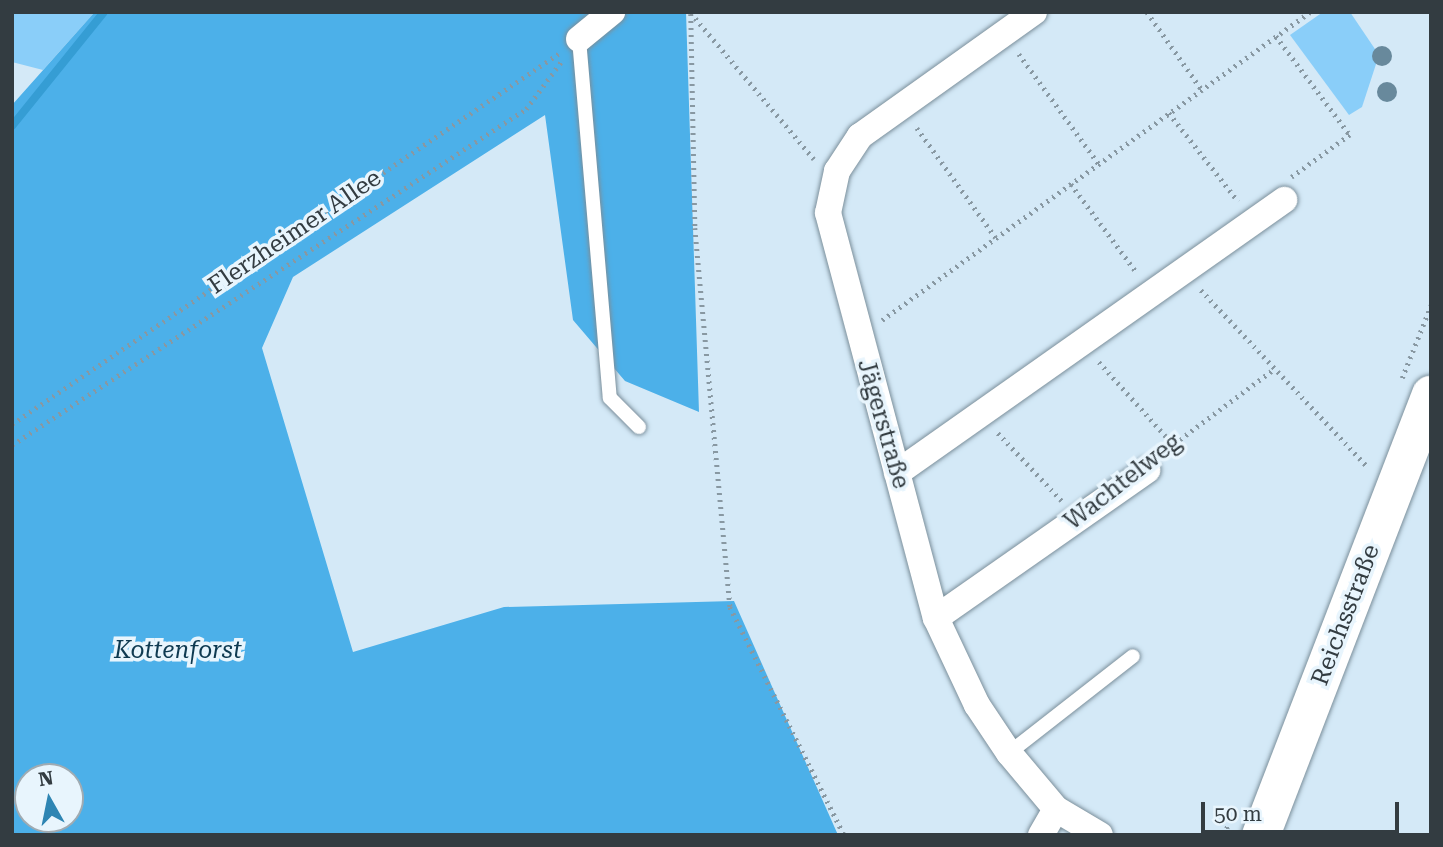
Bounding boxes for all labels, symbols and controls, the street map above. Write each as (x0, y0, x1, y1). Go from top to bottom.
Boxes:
street label: Flerzheimer Allee (203, 164, 387, 300)
street label: Jägerstraße (851, 356, 915, 492)
street label: Wachtelweg (1059, 428, 1187, 536)
street label: Reichsstraße (1306, 541, 1386, 689)
park label: Kottenforst (114, 637, 242, 665)
north arrow (14, 763, 84, 833)
text: N (37, 766, 55, 791)
scale bar (1205, 788, 1403, 832)
text: 50 m (1214, 802, 1262, 826)

